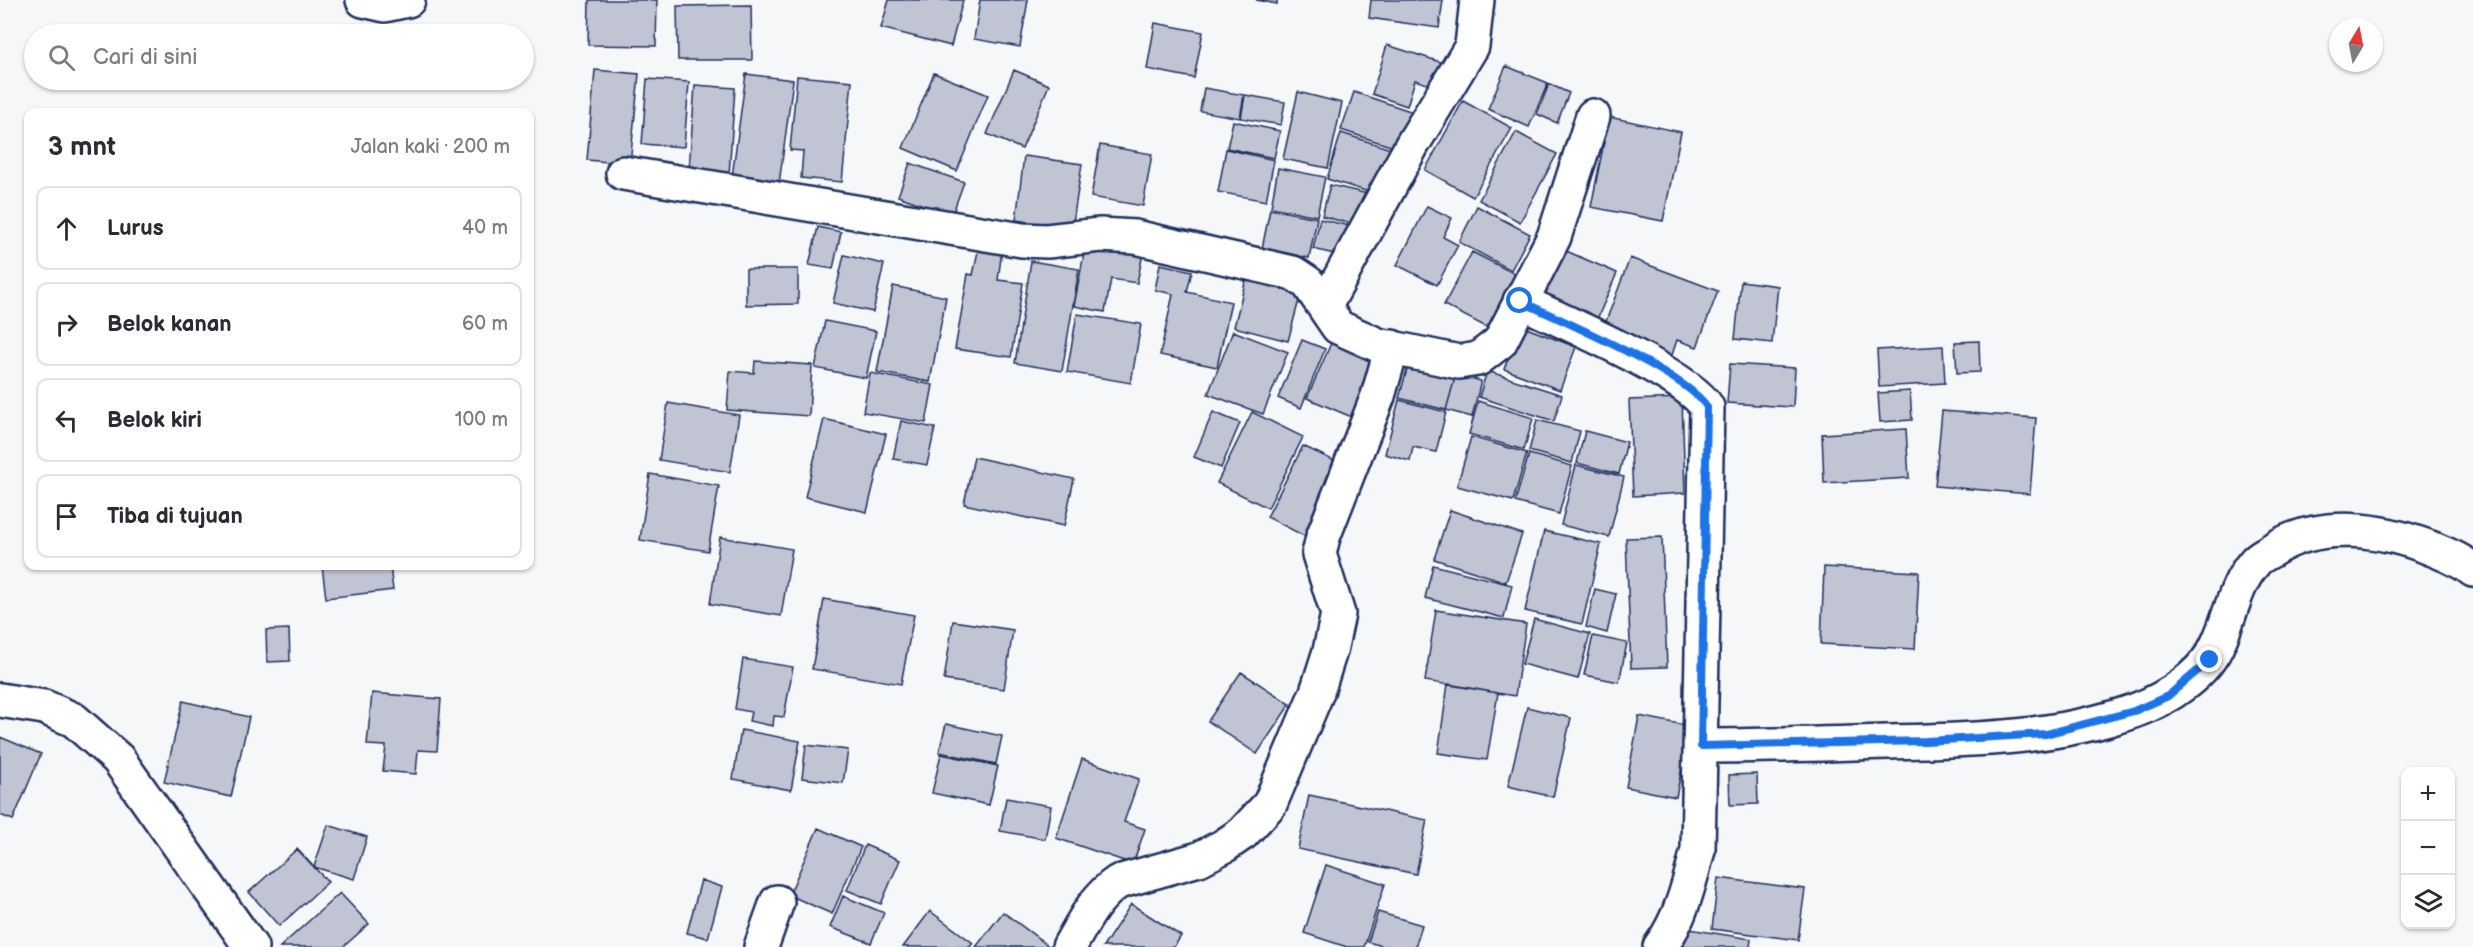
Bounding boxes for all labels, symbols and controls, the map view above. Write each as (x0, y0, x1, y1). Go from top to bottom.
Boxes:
north arrow (2329, 18, 2383, 72)
search box (24, 24, 534, 90)
icon: search (45, 41, 78, 74)
text: Cari di sini (93, 44, 197, 71)
text: 3 mnt (48, 132, 116, 163)
text: Jalan kaki · 200 m (351, 135, 510, 159)
icon: ahead (50, 212, 83, 245)
text: Lurus (107, 215, 163, 242)
text: 40 m (462, 216, 508, 240)
route start (1506, 287, 1532, 313)
icon: right (50, 308, 83, 341)
text: Belok kanan (107, 311, 232, 338)
text: 60 m (462, 312, 508, 336)
icon: left (50, 404, 83, 437)
text: Belok kiri (107, 407, 202, 434)
text: 100 m (455, 408, 508, 432)
icon: arrive (50, 500, 83, 533)
text: Tiba di tujuan (107, 503, 243, 530)
route end (2196, 646, 2222, 672)
map controls (2401, 767, 2455, 929)
button: + (2401, 767, 2455, 821)
button: − (2401, 821, 2455, 875)
button: layers (2401, 875, 2455, 929)

